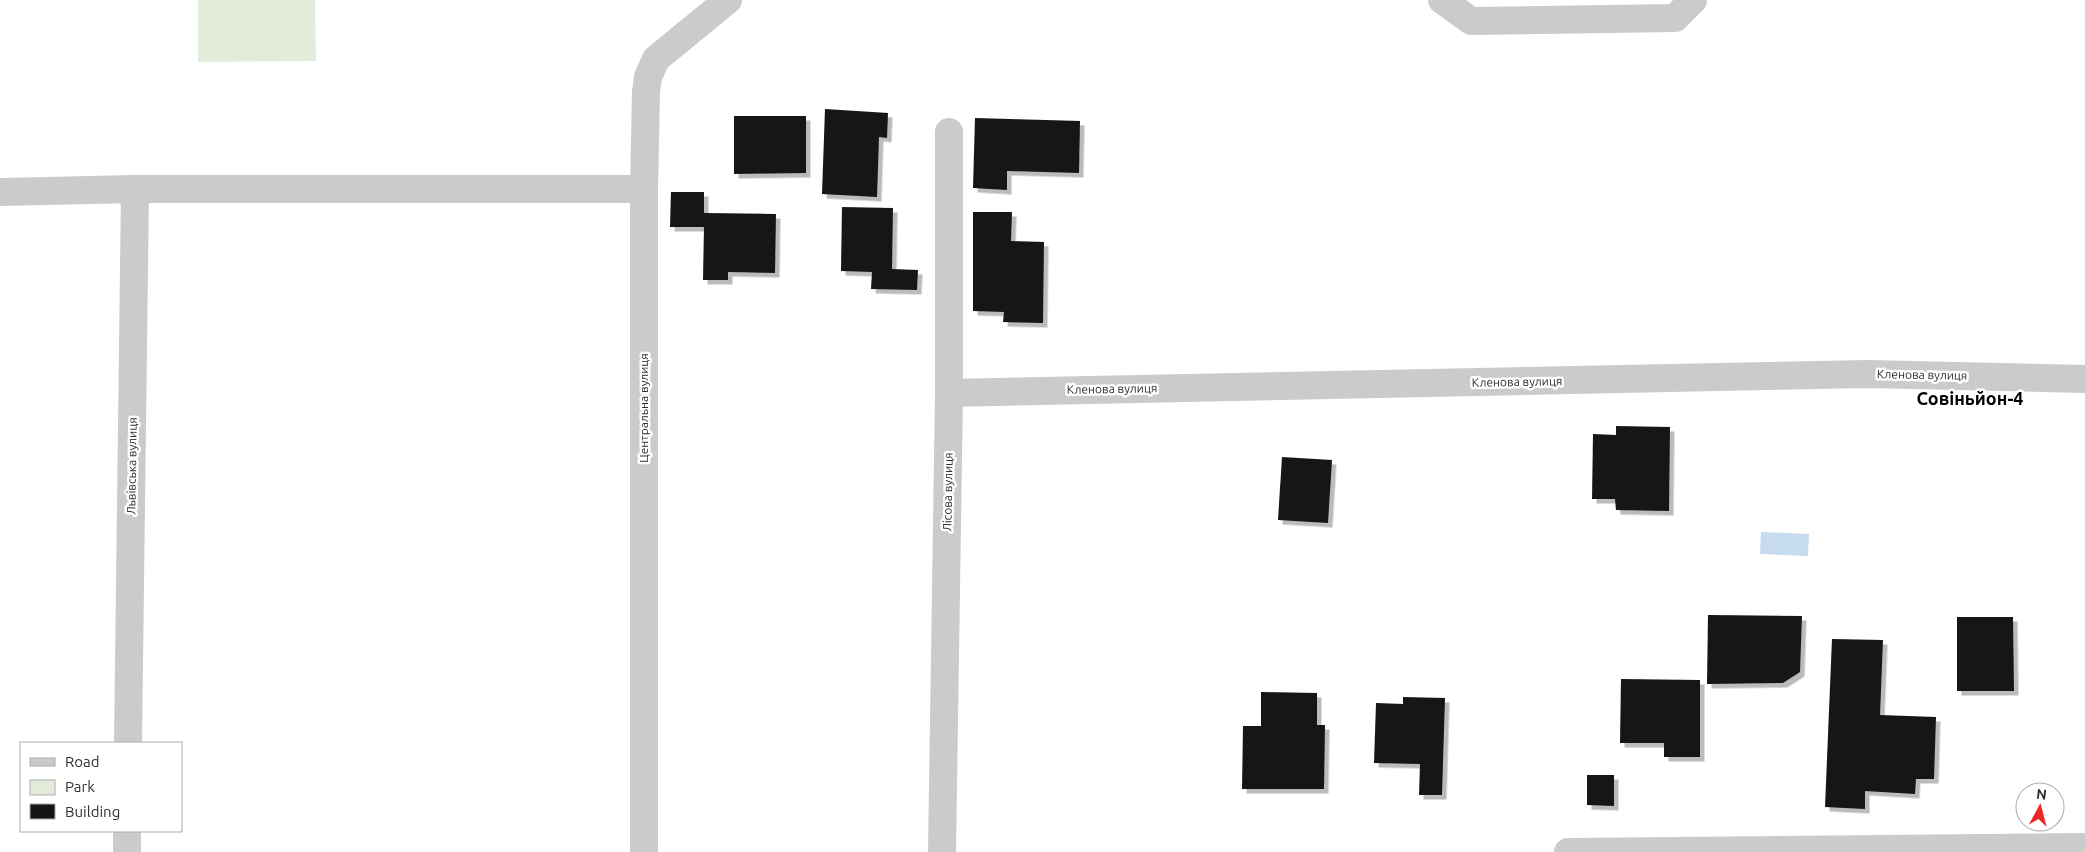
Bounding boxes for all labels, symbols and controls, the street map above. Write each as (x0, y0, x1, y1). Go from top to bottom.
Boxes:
street label: Центральна вулиця (637, 353, 650, 463)
street label: Кленова вулиця (1877, 367, 1967, 382)
street label: Кленова вулиця (1472, 374, 1562, 389)
street label: Кленова вулиця (1067, 381, 1157, 396)
district label: Совіньйон-4 (1916, 388, 2024, 408)
street label: Львівська вулиця (124, 417, 139, 515)
street label: Лісова вулиця (940, 452, 955, 532)
legend (20, 742, 182, 832)
text: Road (65, 753, 100, 770)
text: Park (65, 778, 95, 795)
north arrow (2015, 782, 2065, 832)
text: N (2035, 786, 2048, 803)
text: Building (65, 803, 120, 820)

